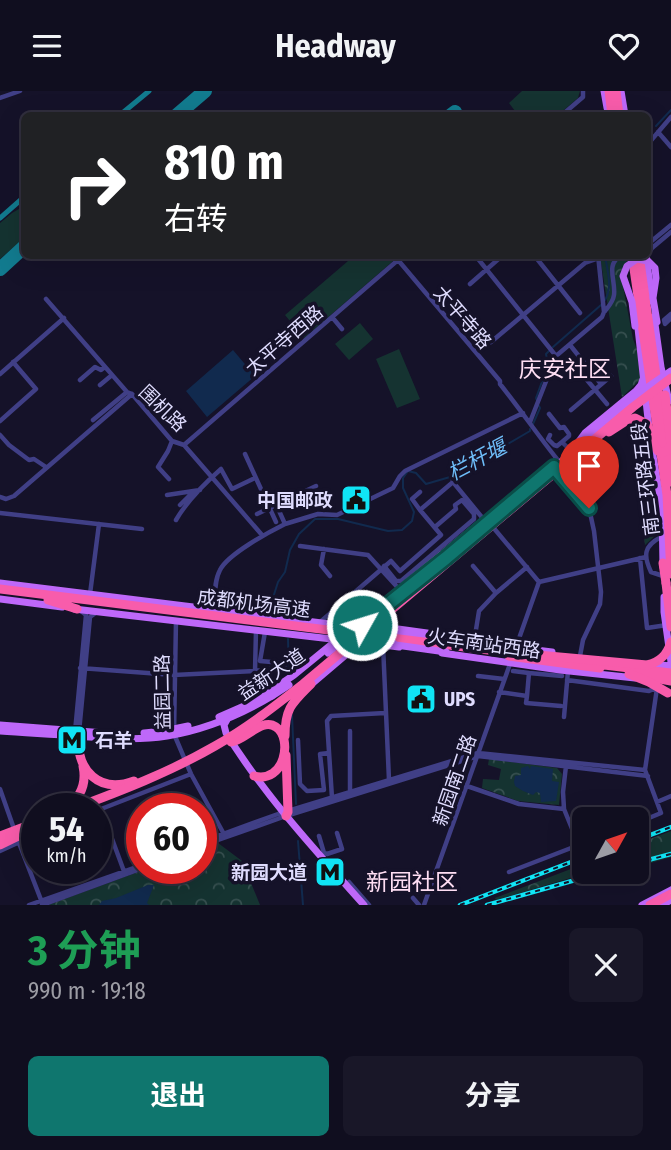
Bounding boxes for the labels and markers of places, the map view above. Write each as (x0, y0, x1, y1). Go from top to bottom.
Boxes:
pin (559, 436, 619, 508)
public building icon: 中国邮政 (339, 483, 373, 517)
place label: 中国邮政 (257, 489, 333, 512)
public building icon: UPS (404, 682, 438, 716)
place label: UPS (444, 688, 475, 711)
metro station icon: 石羊 (55, 723, 89, 757)
place label: 石羊 (95, 729, 133, 752)
metro station icon: 新园大道 (313, 855, 347, 889)
place label: 新园大道 (231, 861, 307, 884)

